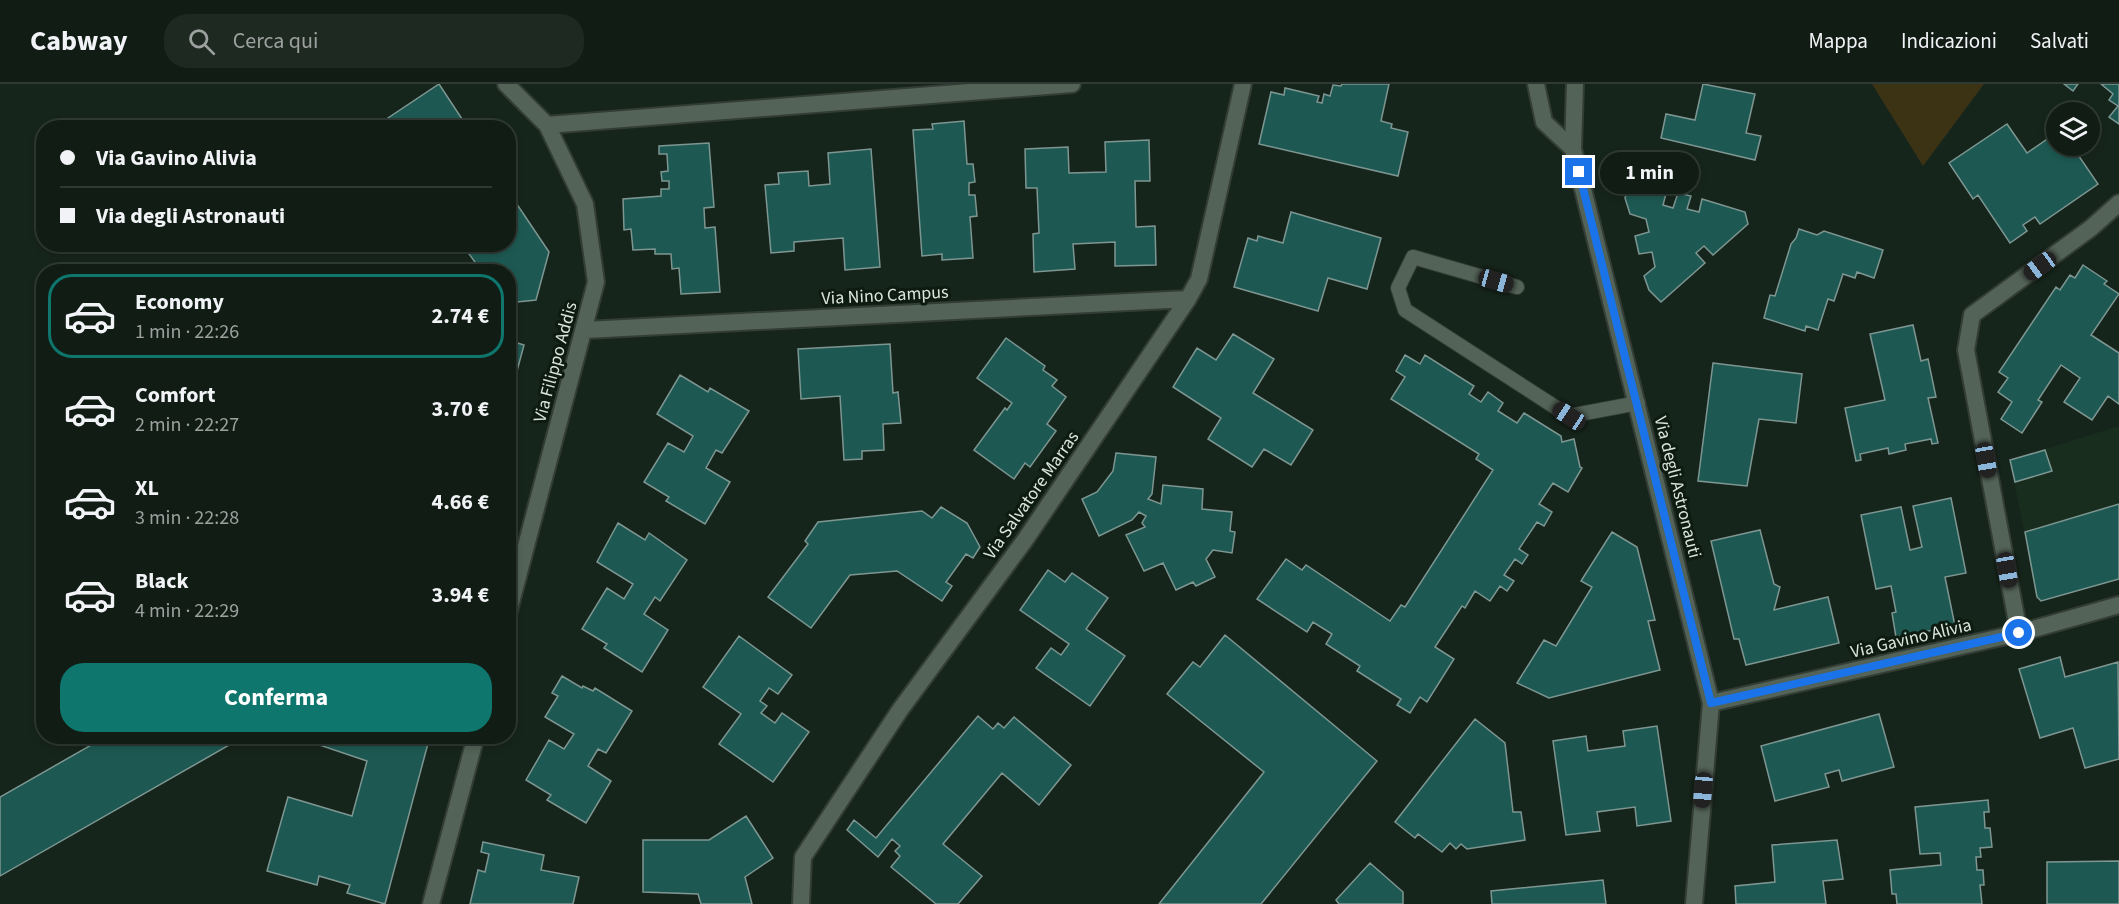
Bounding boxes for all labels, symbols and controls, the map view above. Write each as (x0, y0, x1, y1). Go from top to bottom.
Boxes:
search box (164, 14, 584, 68)
text: Cabway (30, 21, 128, 61)
icon: search (185, 25, 218, 58)
text: Cerca qui (233, 25, 318, 57)
text: Mappa (1809, 26, 1868, 56)
text: Indicazioni (1901, 26, 1997, 56)
text: Salvati (2030, 26, 2089, 56)
map controls (2046, 102, 2100, 156)
button: layers (2046, 102, 2100, 156)
text: Via Gavino Alivia (96, 142, 257, 174)
callout: 1 min (1600, 151, 1699, 193)
route end (1565, 158, 1592, 185)
text: 1 min (1625, 159, 1674, 187)
text: Via degli Astronauti (96, 200, 285, 232)
car (2020, 248, 2060, 284)
car (1476, 267, 1516, 295)
street label: Via Nino Campus (821, 280, 949, 311)
text: Economy (135, 286, 224, 318)
icon: car (63, 289, 117, 343)
street label: Via Filippo Addis (527, 299, 584, 425)
text: 2.74 € (432, 300, 489, 332)
text: 1 min · 22:26 (135, 318, 239, 346)
text: Comfort (135, 379, 216, 411)
icon: car (63, 382, 117, 436)
text: 3.70 € (432, 393, 489, 425)
car (1549, 399, 1589, 433)
text: 2 min · 22:27 (135, 411, 239, 439)
street label: Via degli Astronauti (1648, 414, 1707, 561)
street label: Via Salvatore Marras (978, 426, 1085, 565)
car (1974, 441, 1998, 479)
text: XL (135, 472, 159, 504)
icon: car (63, 475, 117, 529)
text: 4.66 € (432, 486, 489, 518)
text: 3 min · 22:28 (135, 504, 239, 532)
car (1995, 551, 2019, 589)
text: Black (135, 565, 189, 597)
icon: car (63, 568, 117, 622)
text: 3.94 € (432, 579, 489, 611)
text: 4 min · 22:29 (135, 597, 239, 625)
street label: Via Gavino Alivia (1848, 612, 1974, 665)
route start (2005, 619, 2032, 646)
button: Conferma (60, 663, 492, 732)
car (1692, 771, 1714, 809)

